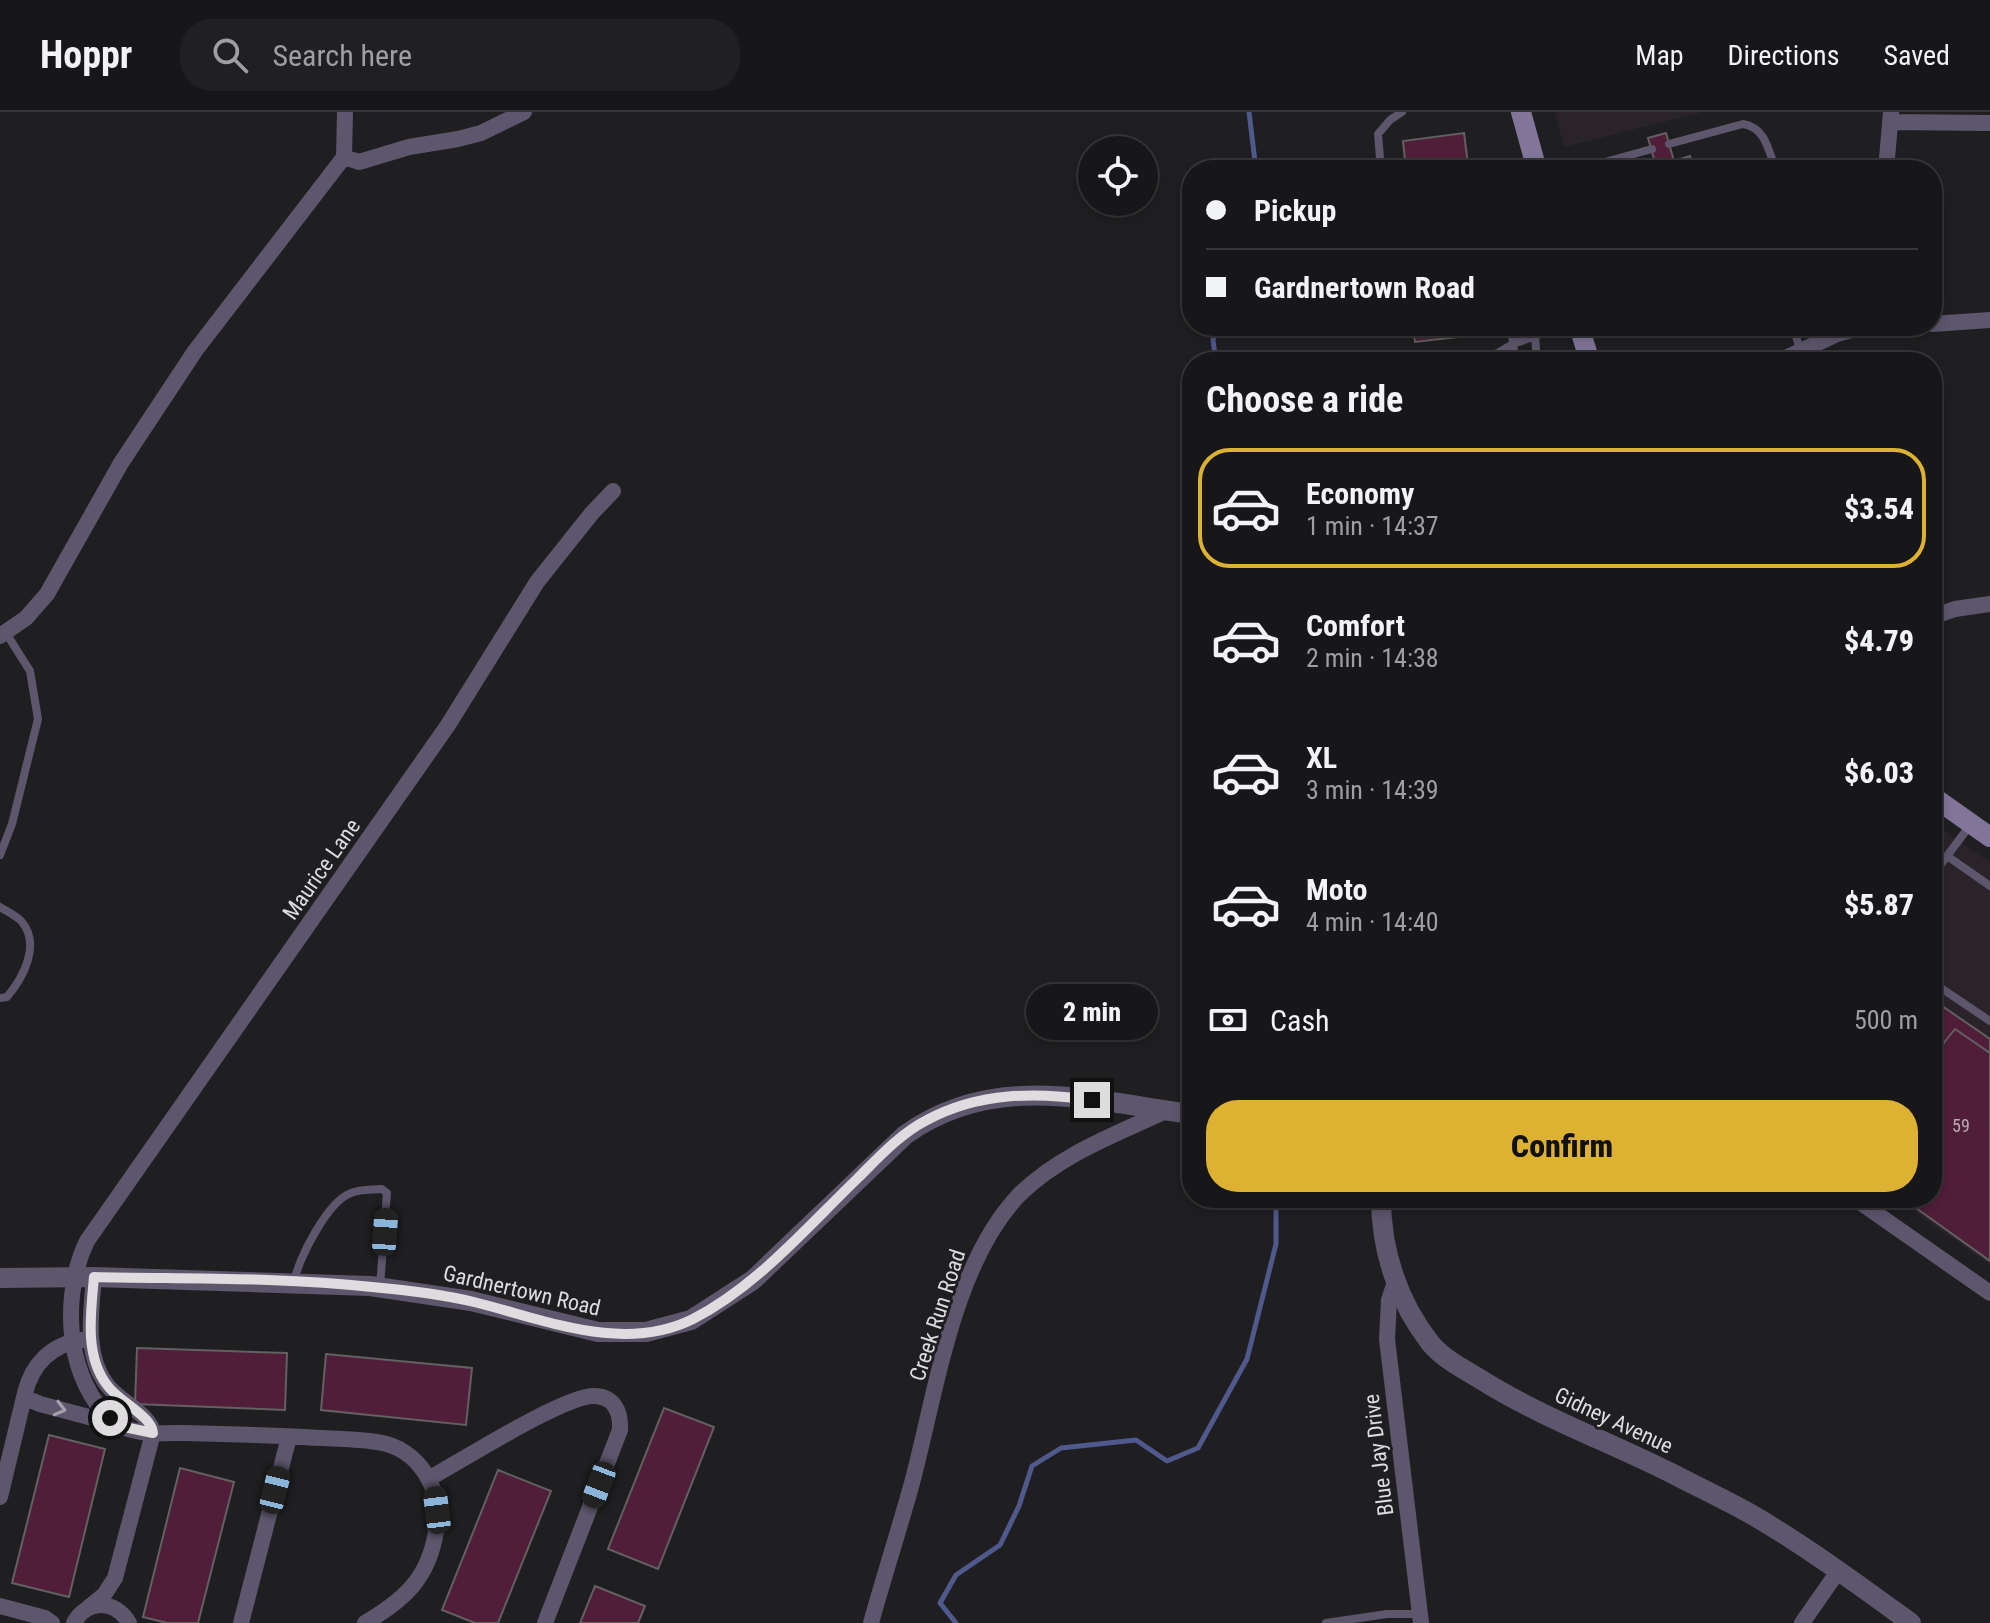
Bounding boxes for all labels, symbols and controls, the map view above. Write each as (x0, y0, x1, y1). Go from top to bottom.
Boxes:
search box (180, 19, 740, 91)
text: Hoppr (40, 33, 132, 77)
icon: search (208, 33, 252, 77)
text: Search here (272, 38, 412, 73)
text: Map (1635, 39, 1684, 72)
text: Directions (1728, 39, 1839, 72)
text: Saved (1883, 39, 1950, 72)
map controls (1078, 136, 1158, 216)
button: locate (1078, 136, 1158, 216)
text: Pickup (1254, 193, 1336, 228)
text: Gardnertown Road (1254, 270, 1475, 305)
text: Choose a ride (1206, 379, 1403, 421)
icon: car (1210, 472, 1282, 544)
text: Economy (1306, 476, 1414, 511)
text: $3.54 (1844, 491, 1914, 526)
text: 1 min · 14:37 (1306, 511, 1439, 541)
icon: car (1210, 604, 1282, 676)
text: Comfort (1306, 608, 1405, 643)
text: $4.79 (1844, 623, 1914, 658)
text: 2 min · 14:38 (1306, 643, 1439, 673)
icon: car (1210, 736, 1282, 808)
text: XL (1306, 740, 1337, 775)
text: $6.03 (1844, 755, 1914, 790)
text: 3 min · 14:39 (1306, 775, 1439, 805)
street label: Maurice Lane (278, 814, 365, 924)
icon: car (1210, 868, 1282, 940)
text: Moto (1306, 872, 1367, 907)
text: $5.87 (1844, 887, 1914, 922)
text: 4 min · 14:40 (1306, 907, 1439, 937)
callout: 2 min (1026, 984, 1158, 1040)
text: 2 min (1063, 997, 1121, 1027)
icon: cash (1206, 998, 1250, 1042)
text: Cash (1270, 1003, 1330, 1038)
text: 500 m (1854, 1005, 1918, 1035)
route end (1074, 1082, 1110, 1118)
button: Confirm (1206, 1100, 1918, 1192)
house number: 59 (1952, 1115, 1970, 1136)
car (371, 1207, 399, 1257)
street label: Creek Run Road (904, 1246, 970, 1384)
street label: Gardnertown Road (441, 1260, 603, 1321)
street label: Gidney Avenue (1551, 1382, 1677, 1459)
street label: Blue Jay Drive (1359, 1393, 1398, 1517)
one-way arrow (53, 1400, 67, 1417)
route start (92, 1400, 128, 1436)
car (579, 1458, 619, 1512)
car (258, 1464, 292, 1516)
car (422, 1485, 452, 1535)

